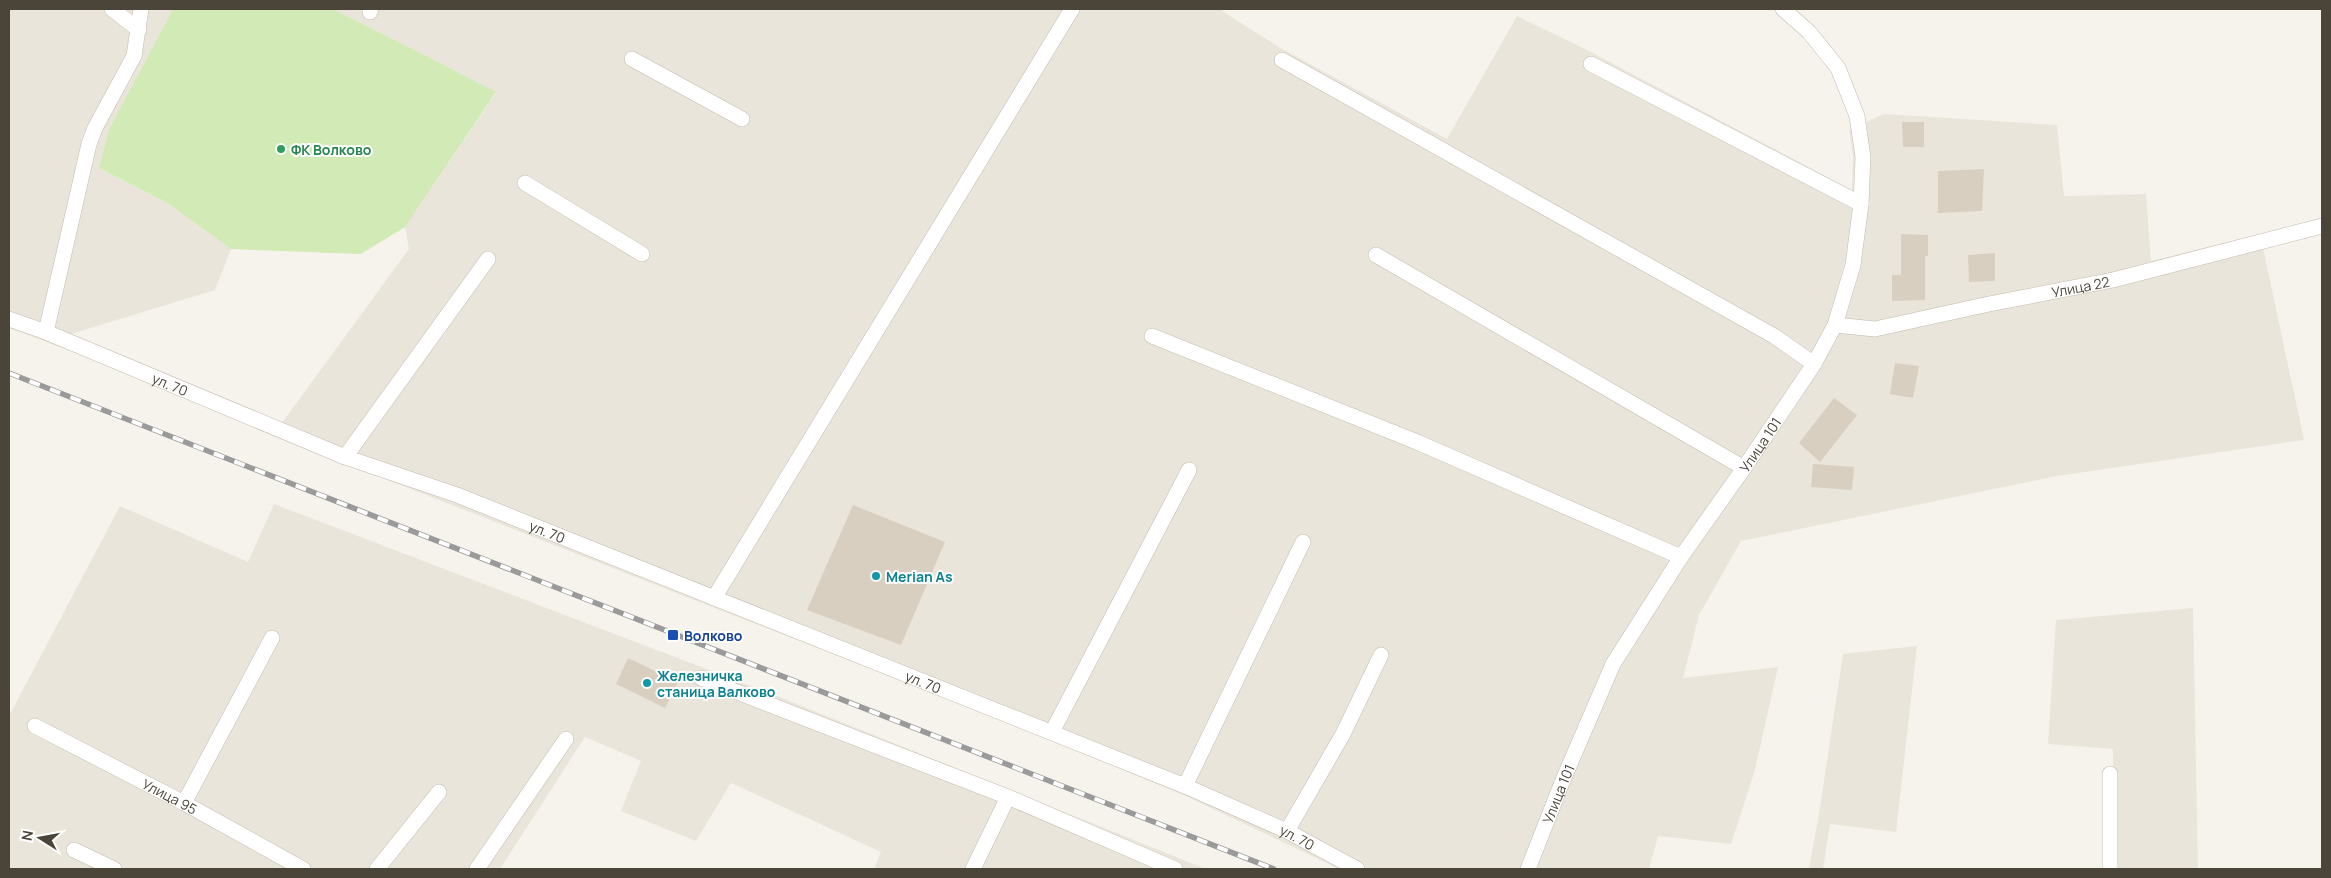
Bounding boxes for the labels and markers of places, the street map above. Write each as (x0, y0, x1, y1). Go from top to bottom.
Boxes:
place label: ФК Волково (291, 140, 372, 159)
marker: ФК Волково (275, 143, 287, 155)
place label: Merian As (886, 567, 953, 586)
marker: Merian As (870, 570, 882, 582)
place label: Волково (684, 626, 743, 645)
marker: Волково (666, 628, 680, 642)
place label: Железничка станица Валково (657, 666, 776, 701)
marker: Железничка станица Валково (641, 677, 653, 689)

